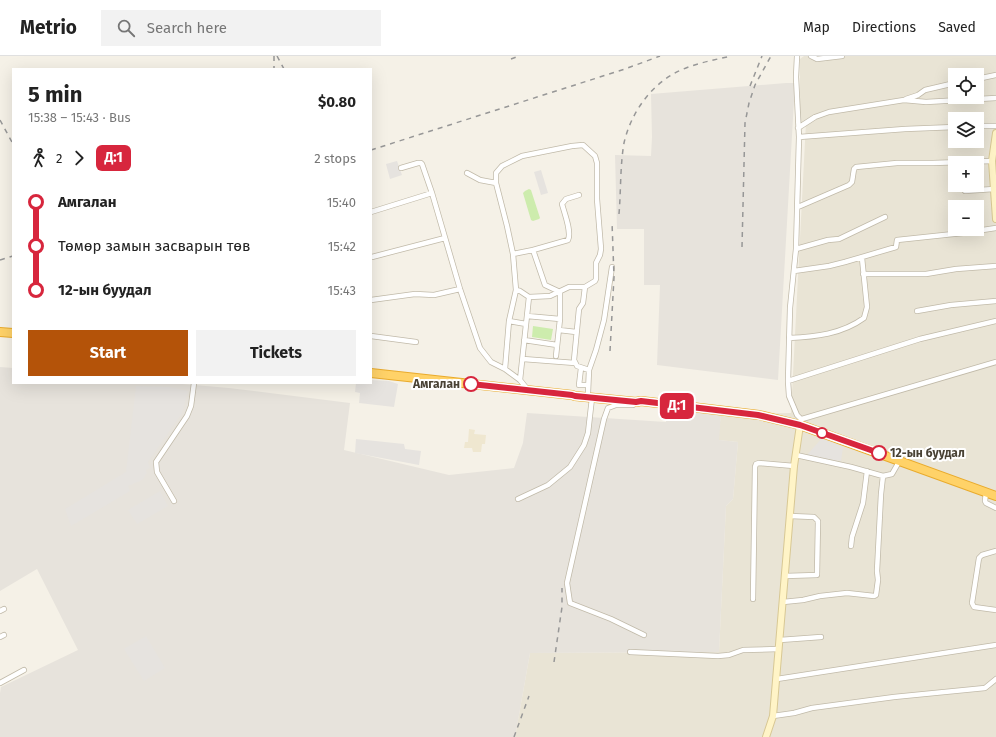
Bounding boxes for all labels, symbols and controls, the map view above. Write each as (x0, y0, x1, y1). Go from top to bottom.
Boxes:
search box (101, 10, 381, 46)
text: Metrio (20, 16, 77, 39)
icon: search (115, 17, 137, 39)
text: Search here (147, 19, 227, 37)
text: Map (803, 19, 830, 36)
text: Directions (852, 19, 916, 36)
text: Saved (938, 19, 976, 36)
map controls (948, 68, 984, 236)
button: locate (948, 68, 984, 104)
text: 5 min (28, 81, 83, 108)
text: $0.80 (318, 93, 356, 111)
text: 15:38 – 15:43 · Bus (28, 110, 131, 125)
button: layers (948, 112, 984, 148)
icon: walk (28, 147, 50, 169)
icon: forward (68, 147, 90, 169)
text: Д:1 (104, 149, 123, 166)
text: 2 (56, 151, 62, 166)
text: 2 stops (314, 151, 356, 166)
button: + (948, 156, 984, 192)
text: Амгалан (58, 193, 117, 211)
text: 15:40 (327, 195, 356, 210)
button: − (948, 200, 984, 236)
text: Төмөр замын засварын төв (58, 237, 250, 255)
text: 15:42 (328, 239, 356, 254)
text: 12-ын буудал (58, 281, 151, 299)
text: 15:43 (328, 283, 356, 298)
button: Start (28, 330, 188, 376)
button: Tickets (196, 330, 356, 376)
marker: Амгалан (463, 376, 479, 392)
place label: Амгалан (412, 377, 460, 391)
line badge: Д:1 (654, 393, 700, 419)
text: Д:1 (668, 397, 686, 414)
unlabelled marker (816, 427, 828, 439)
marker: 12-ын буудал (871, 445, 887, 461)
place label: 12-ын буудал (890, 446, 965, 460)

